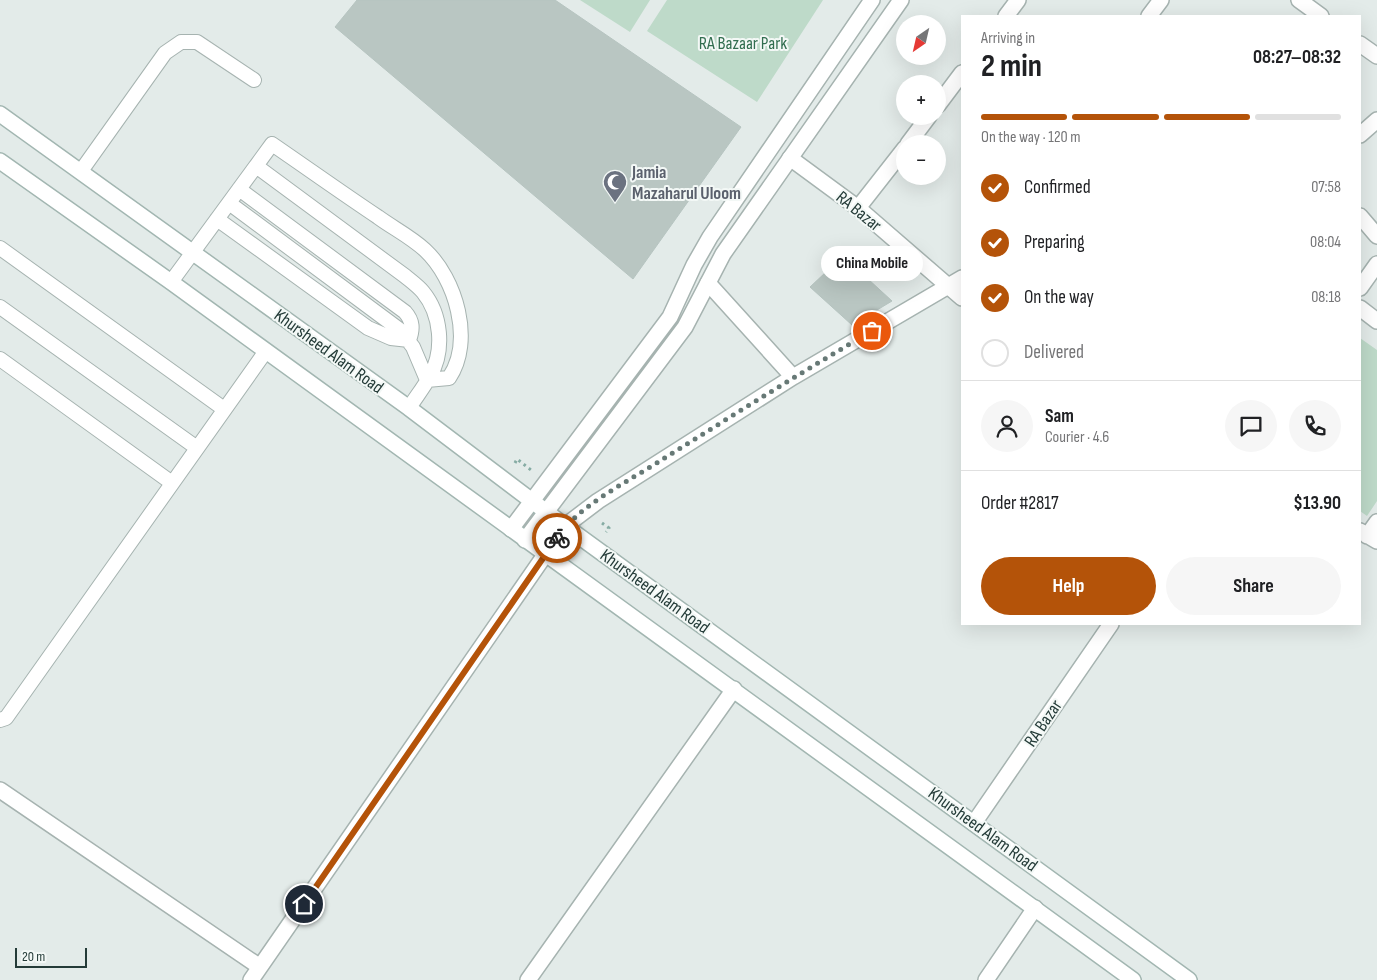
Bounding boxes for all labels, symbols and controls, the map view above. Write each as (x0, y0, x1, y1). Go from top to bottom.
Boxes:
north arrow (896, 15, 946, 65)
map controls (896, 15, 946, 185)
text: Arriving in (981, 29, 1035, 48)
park label: RA Bazaar Park (699, 33, 787, 54)
text: 08:27–08:32 (1253, 46, 1341, 69)
text: 2 min (981, 47, 1042, 86)
button: + (896, 75, 946, 125)
text: On the way · 120 m (981, 128, 1080, 147)
button: − (896, 135, 946, 185)
place label: Jamia Mazaharul Uloom (631, 162, 741, 204)
mosque icon: Jamia Mazaharul Uloom (602, 169, 628, 203)
icon: check (981, 174, 1009, 202)
text: Confirmed (1024, 176, 1091, 199)
text: 07:58 (1311, 178, 1341, 197)
street label: RA Bazar (832, 187, 886, 236)
icon: check (981, 229, 1009, 257)
text: Preparing (1024, 231, 1085, 254)
text: 08:04 (1310, 233, 1341, 252)
callout: China Mobile (821, 246, 923, 281)
text: China Mobile (836, 254, 908, 273)
icon: check (981, 284, 1009, 312)
text: On the way (1024, 286, 1094, 309)
text: 08:18 (1311, 288, 1341, 307)
street label: Khursheed Alam Road (270, 305, 387, 398)
pin (851, 310, 893, 352)
icon: bag (858, 317, 886, 345)
text: Delivered (1024, 341, 1084, 364)
button: person (981, 400, 1033, 452)
button: chat (1225, 400, 1277, 452)
button: phone (1289, 400, 1341, 452)
text: Sam (1045, 405, 1074, 428)
text: Courier · 4.6 (1045, 428, 1109, 447)
text: Order #2817 (981, 492, 1059, 515)
text: $13.90 (1293, 492, 1341, 515)
courier (532, 513, 582, 563)
icon: bike (543, 524, 571, 552)
street label: Khursheed Alam Road (596, 545, 713, 638)
button: Help (981, 557, 1156, 615)
button: Share (1166, 557, 1341, 615)
street label: RA Bazar (1020, 696, 1067, 751)
street label: Khursheed Alam Road (924, 783, 1041, 876)
pin (283, 883, 325, 925)
icon: home (290, 890, 318, 918)
scale bar (15, 945, 88, 968)
text: 20 m (22, 948, 45, 965)

